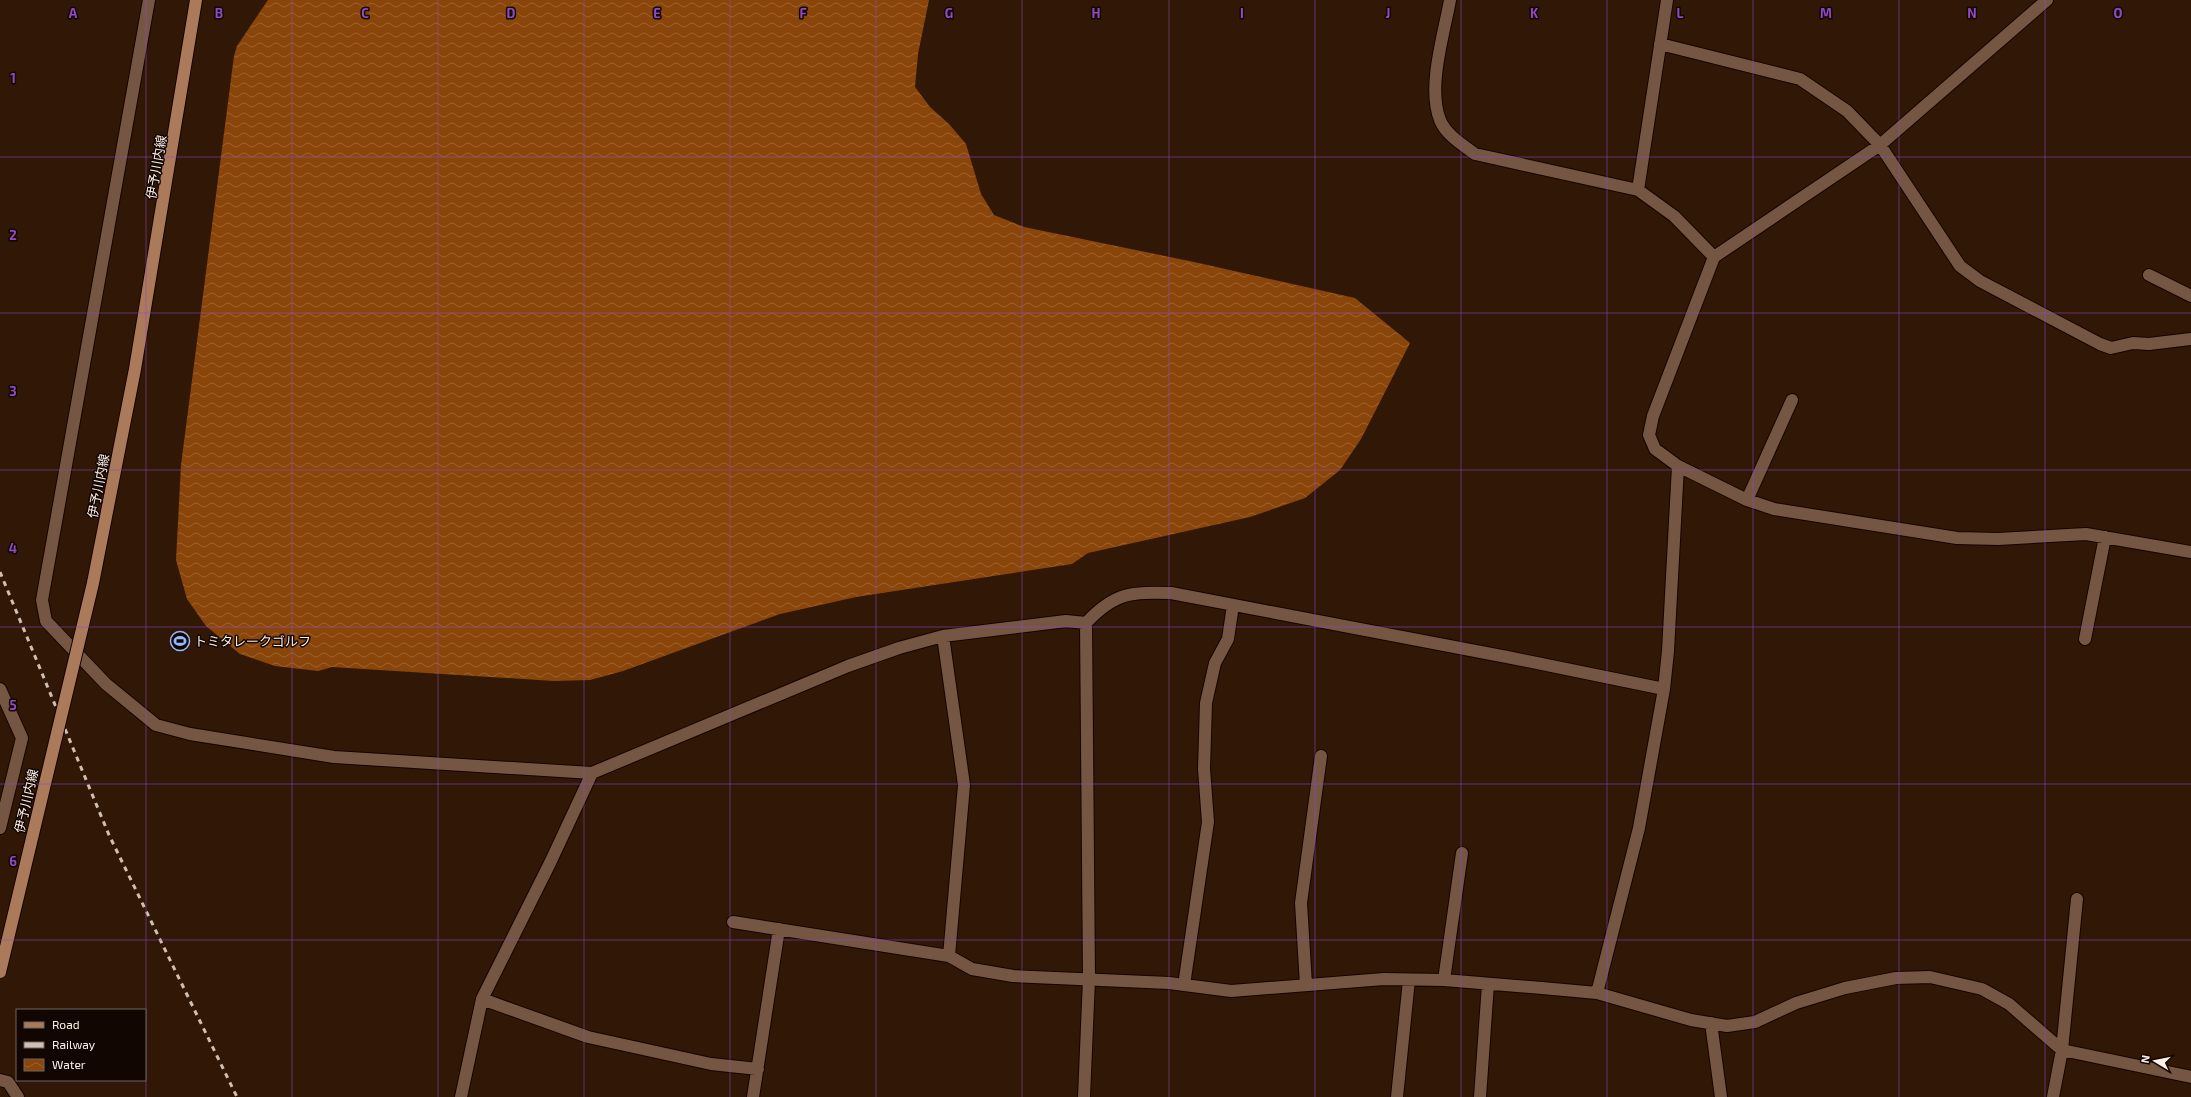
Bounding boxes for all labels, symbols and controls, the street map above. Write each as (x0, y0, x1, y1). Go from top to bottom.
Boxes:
text: A (69, 5, 78, 21)
text: B (215, 5, 223, 21)
text: C (361, 5, 369, 21)
text: D (507, 5, 516, 21)
text: E (653, 5, 661, 21)
text: F (799, 5, 807, 21)
text: G (945, 5, 953, 21)
text: H (1092, 5, 1101, 21)
text: I (1240, 5, 1244, 21)
text: J (1386, 5, 1390, 21)
text: K (1530, 5, 1539, 21)
text: L (1677, 5, 1684, 21)
text: M (1820, 5, 1832, 21)
text: N (1967, 5, 1977, 21)
text: O (2114, 5, 2123, 21)
text: 1 (10, 70, 16, 86)
street label: 伊予川内線 (142, 134, 170, 200)
text: 2 (9, 227, 17, 243)
text: 3 (9, 383, 17, 399)
street label: 伊予川内線 (84, 453, 112, 519)
text: 4 (9, 540, 17, 556)
sports icon: トミタレークゴルフ (169, 630, 191, 652)
place label: トミタレークゴルフ (194, 633, 311, 649)
text: 5 (9, 697, 17, 713)
street label: 伊予川内線 (11, 768, 41, 834)
text: 6 (9, 853, 17, 869)
legend (16, 1009, 146, 1081)
text: Road (52, 1017, 80, 1031)
text: Railway (52, 1037, 96, 1051)
north arrow (2135, 1041, 2175, 1081)
text: N (2138, 1054, 2152, 1064)
text: Water (52, 1057, 86, 1071)

